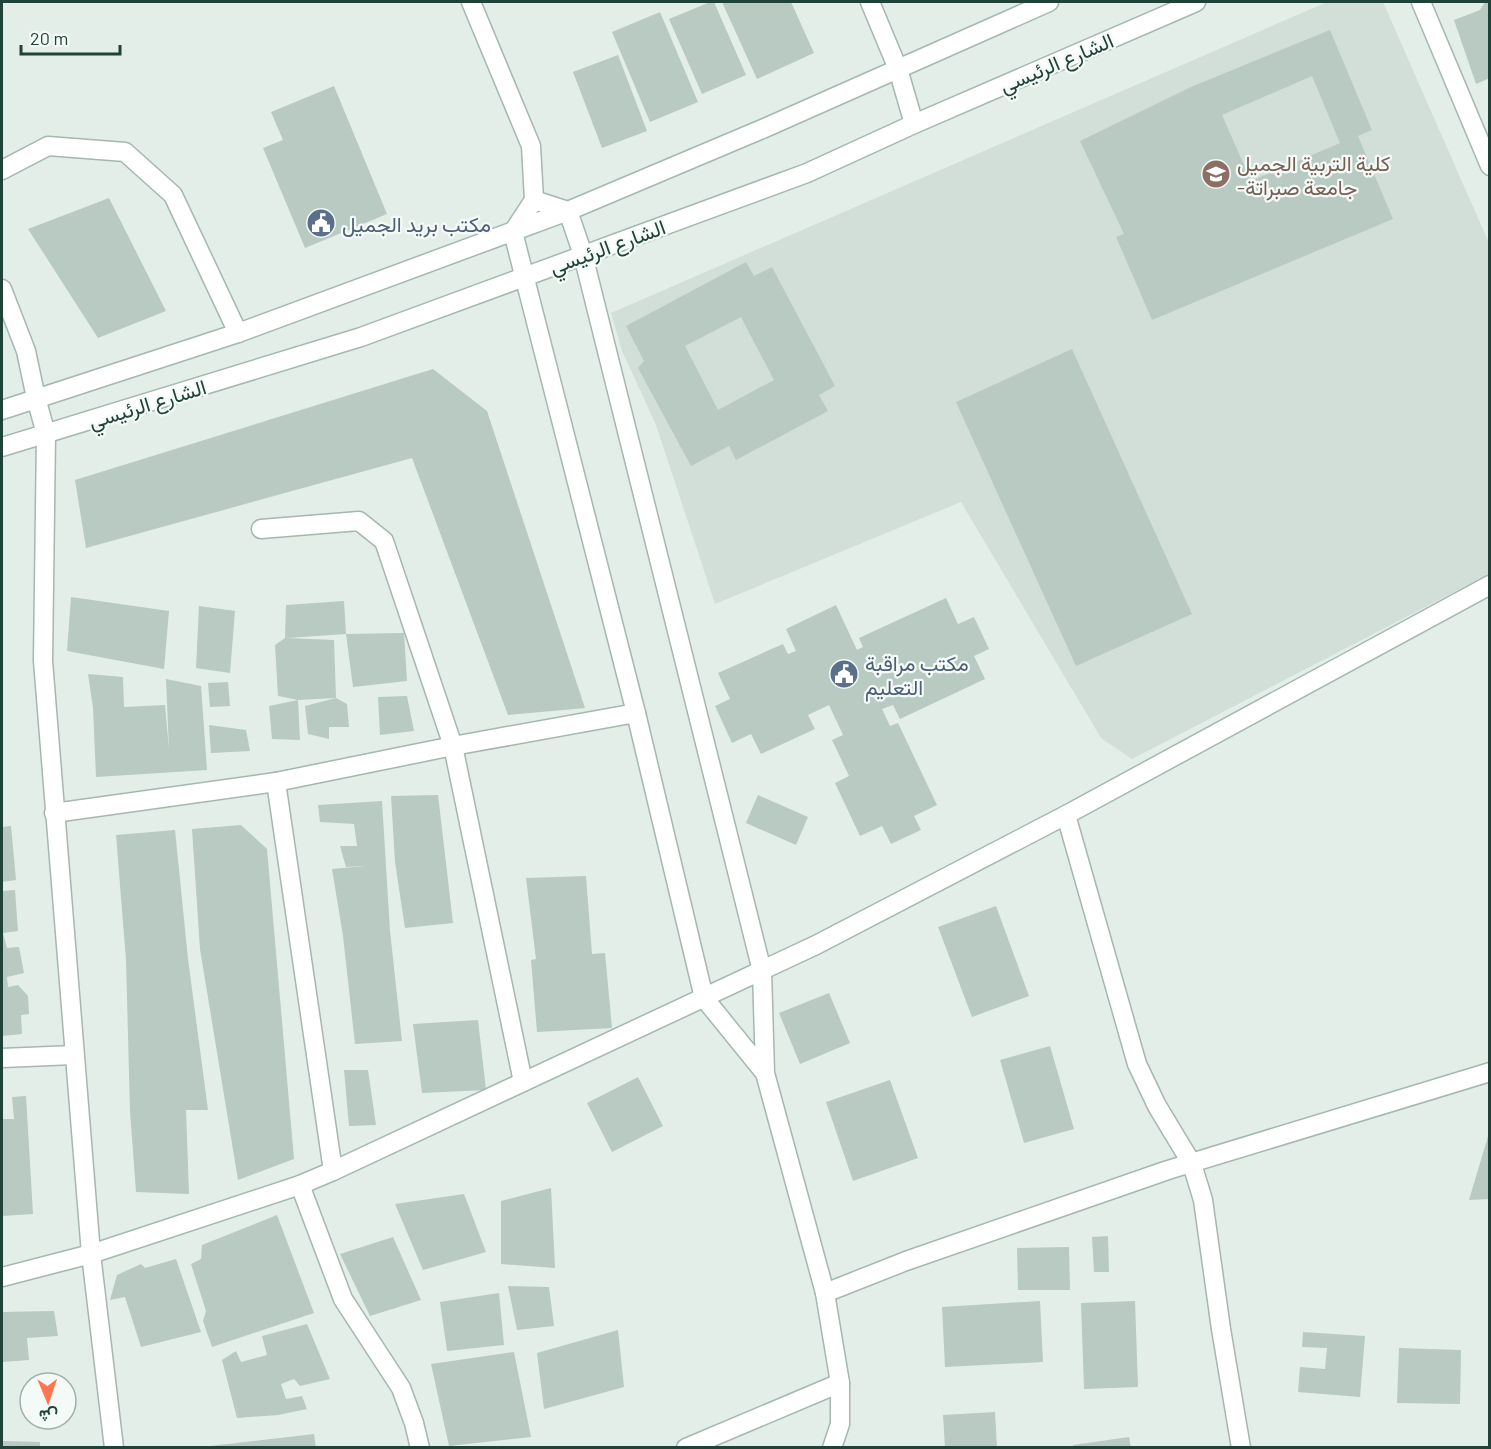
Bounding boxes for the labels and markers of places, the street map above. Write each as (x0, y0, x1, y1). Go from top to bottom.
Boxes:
place label: كلية التربية الجميل -جامعة صبراتة (1237, 150, 1390, 201)
school or university icon: كلية التربية الجميل -جامعة صبراتة (1200, 158, 1232, 190)
public building icon: مكتب بريد الجميل (305, 207, 337, 239)
place label: مكتب بريد الجميل (342, 211, 491, 238)
place label: مكتب مراقبة التعليم (865, 650, 969, 702)
public building icon: مكتب مراقبة التعليم (828, 658, 860, 690)

